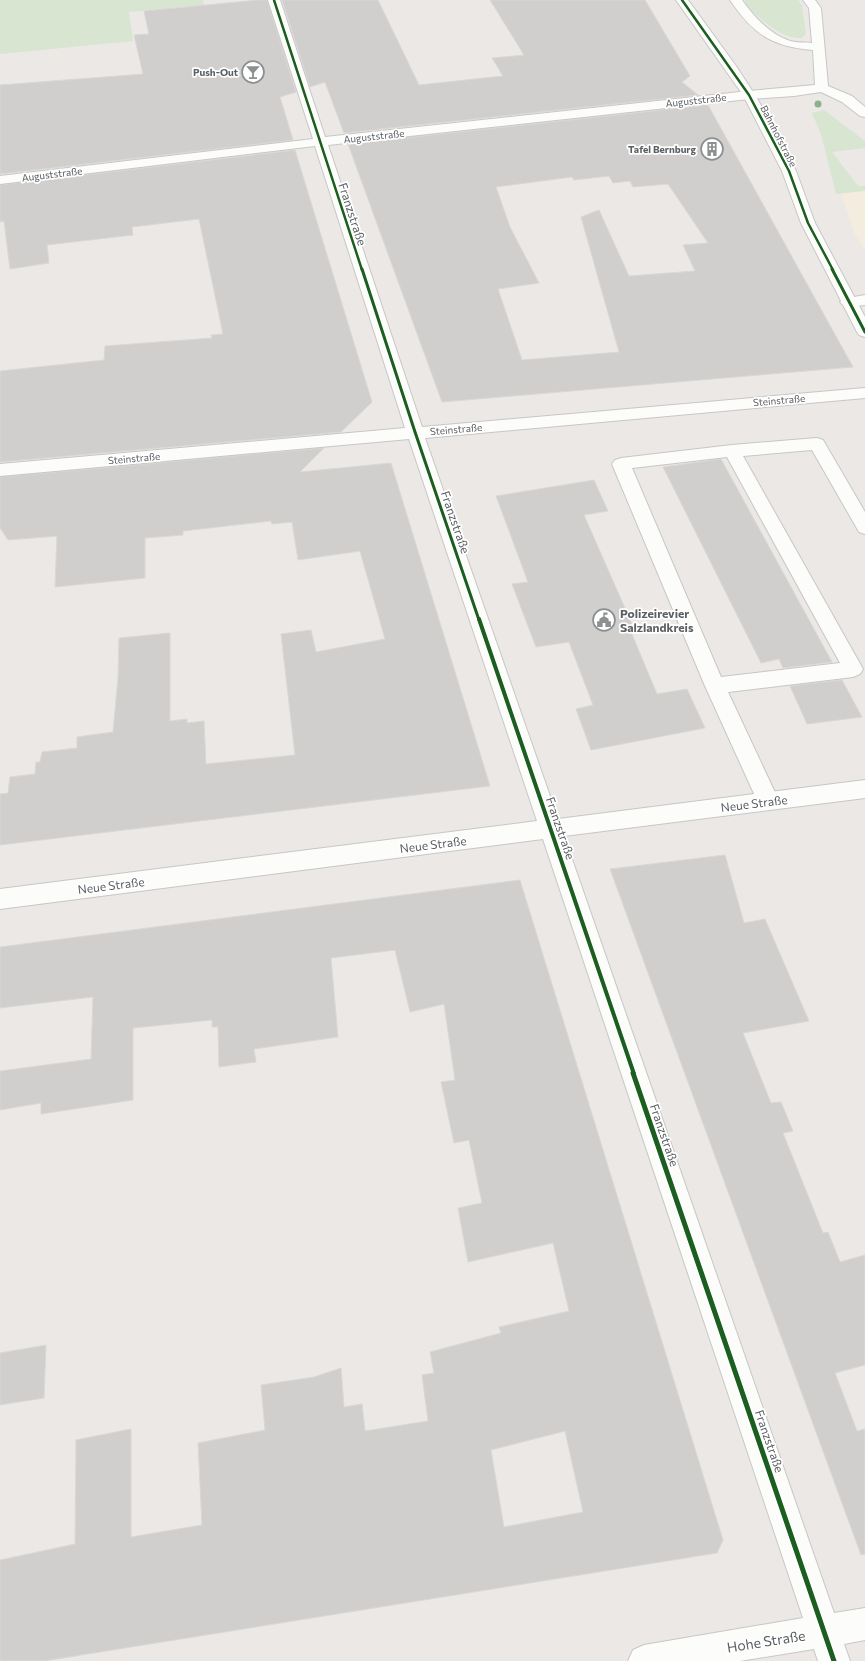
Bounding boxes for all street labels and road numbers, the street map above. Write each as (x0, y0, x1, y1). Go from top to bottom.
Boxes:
street label: Auguststraße (665, 91, 727, 109)
street label: Bahnhofstraße (758, 103, 800, 169)
street label: Auguststraße (343, 127, 405, 145)
street label: Auguststraße (21, 164, 83, 184)
street label: Franzstraße (336, 181, 370, 247)
street label: Steinstraße (752, 392, 806, 408)
street label: Steinstraße (429, 421, 483, 437)
street label: Steinstraße (107, 450, 161, 466)
street label: Franzstraße (439, 489, 473, 555)
street label: Neue Straße (720, 792, 788, 814)
street label: Franzstraße (544, 795, 578, 861)
street label: Neue Straße (399, 833, 467, 855)
street label: Neue Straße (77, 874, 145, 896)
street label: Franzstraße (648, 1102, 682, 1168)
street label: Franzstraße (753, 1408, 787, 1474)
street label: Hohe Straße (725, 1626, 807, 1656)

